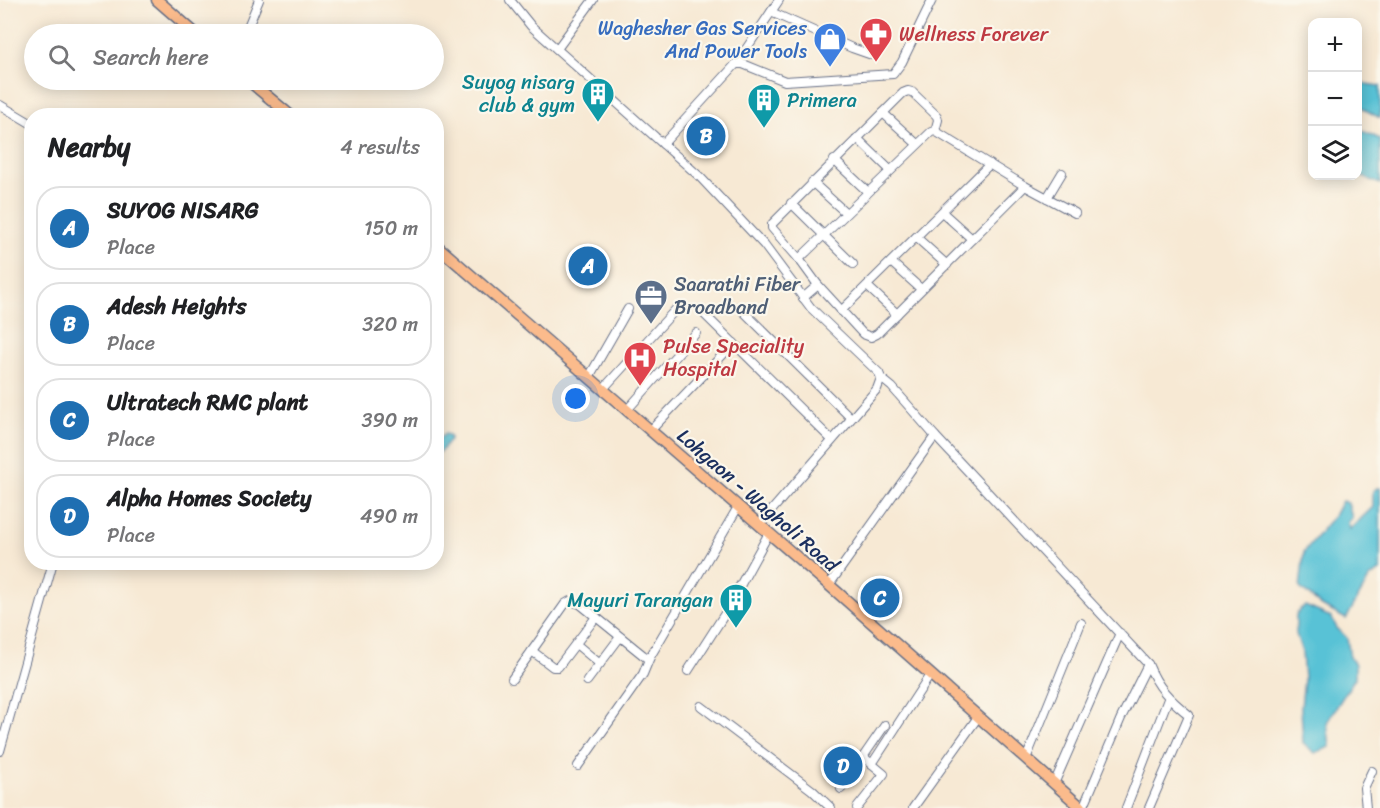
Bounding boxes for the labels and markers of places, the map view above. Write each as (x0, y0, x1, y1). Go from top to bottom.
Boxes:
place label: Waghesher Gas Services And Power Tools (598, 11, 808, 69)
pharmacy icon: Wellness Forever (858, 16, 894, 63)
place label: Wellness Forever (899, 17, 1050, 52)
shop icon: Waghesher Gas Services And Power Tools (812, 21, 848, 68)
place label: Suyog nisarg club & gym (462, 65, 575, 123)
building icon: Suyog nisarg club & gym (580, 76, 616, 123)
building icon: Primera (746, 82, 782, 129)
place label: Primera (787, 83, 857, 118)
pin: B (686, 114, 726, 158)
pin: A (568, 244, 608, 288)
place label: Saarathi Fiber Broadband (674, 267, 802, 325)
office icon: Saarathi Fiber Broadband (633, 278, 669, 325)
place label: Pulse Speciality Hospital (663, 329, 805, 387)
hospital icon: Pulse Speciality Hospital (622, 340, 658, 387)
pin: C (860, 576, 900, 620)
building icon: Mayuri Tarangan (718, 582, 754, 629)
place label: Mayuri Tarangan (567, 583, 713, 618)
pin: D (824, 744, 862, 789)

